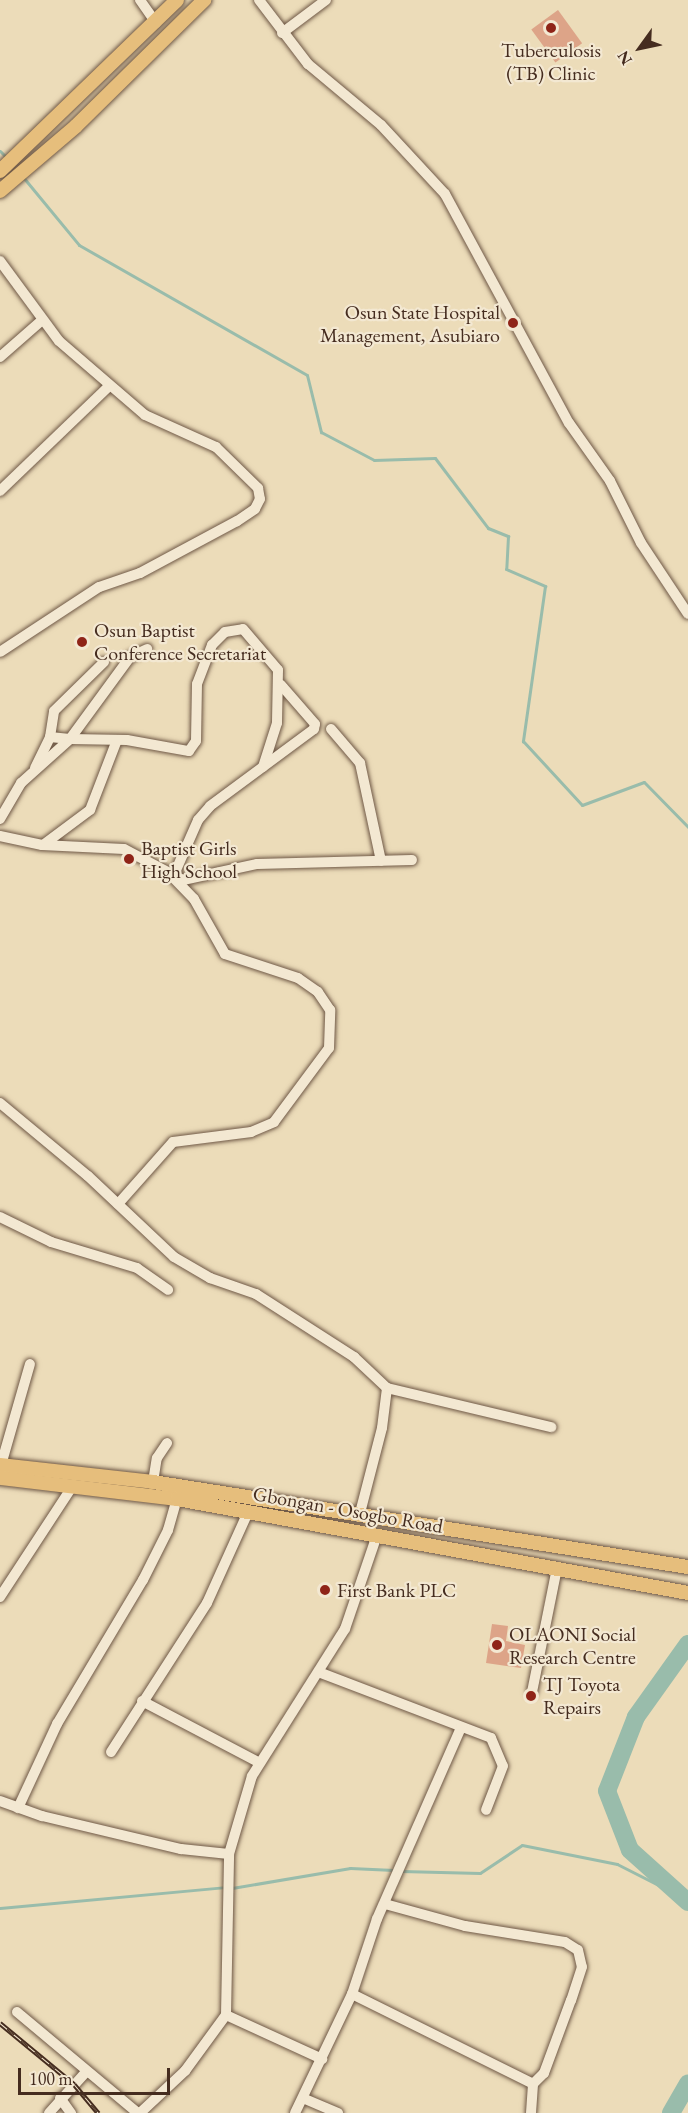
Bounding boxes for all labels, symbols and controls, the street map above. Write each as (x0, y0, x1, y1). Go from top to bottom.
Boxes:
north arrow (610, 18, 670, 78)
marker: Tuberculosis (TB) Clinic (544, 21, 558, 35)
place label: Tuberculosis (TB) Clinic (501, 38, 601, 85)
text: N (612, 47, 637, 69)
place label: Osun State Hospital Management, Asubiaro (320, 300, 500, 347)
marker: Osun State Hospital Management, Asubiaro (504, 314, 522, 332)
place label: Osun Baptist Conference Secretariat (94, 618, 266, 665)
marker: Osun Baptist Conference Secretariat (75, 635, 89, 649)
place label: Baptist Girls High School (141, 836, 237, 883)
marker: Baptist Girls High School (122, 852, 136, 866)
street label: Gbongan - Osogbo Road (251, 1481, 445, 1539)
place label: First Bank PLC (337, 1578, 456, 1602)
marker: First Bank PLC (318, 1583, 332, 1597)
place label: OLAONI Social Research Centre (509, 1622, 636, 1669)
marker: OLAONI Social Research Centre (490, 1638, 504, 1652)
place label: TJ Toyota Repairs (543, 1672, 620, 1719)
marker: TJ Toyota Repairs (524, 1689, 538, 1703)
scale bar (21, 2056, 172, 2094)
text: 100 m (29, 2067, 73, 2090)

